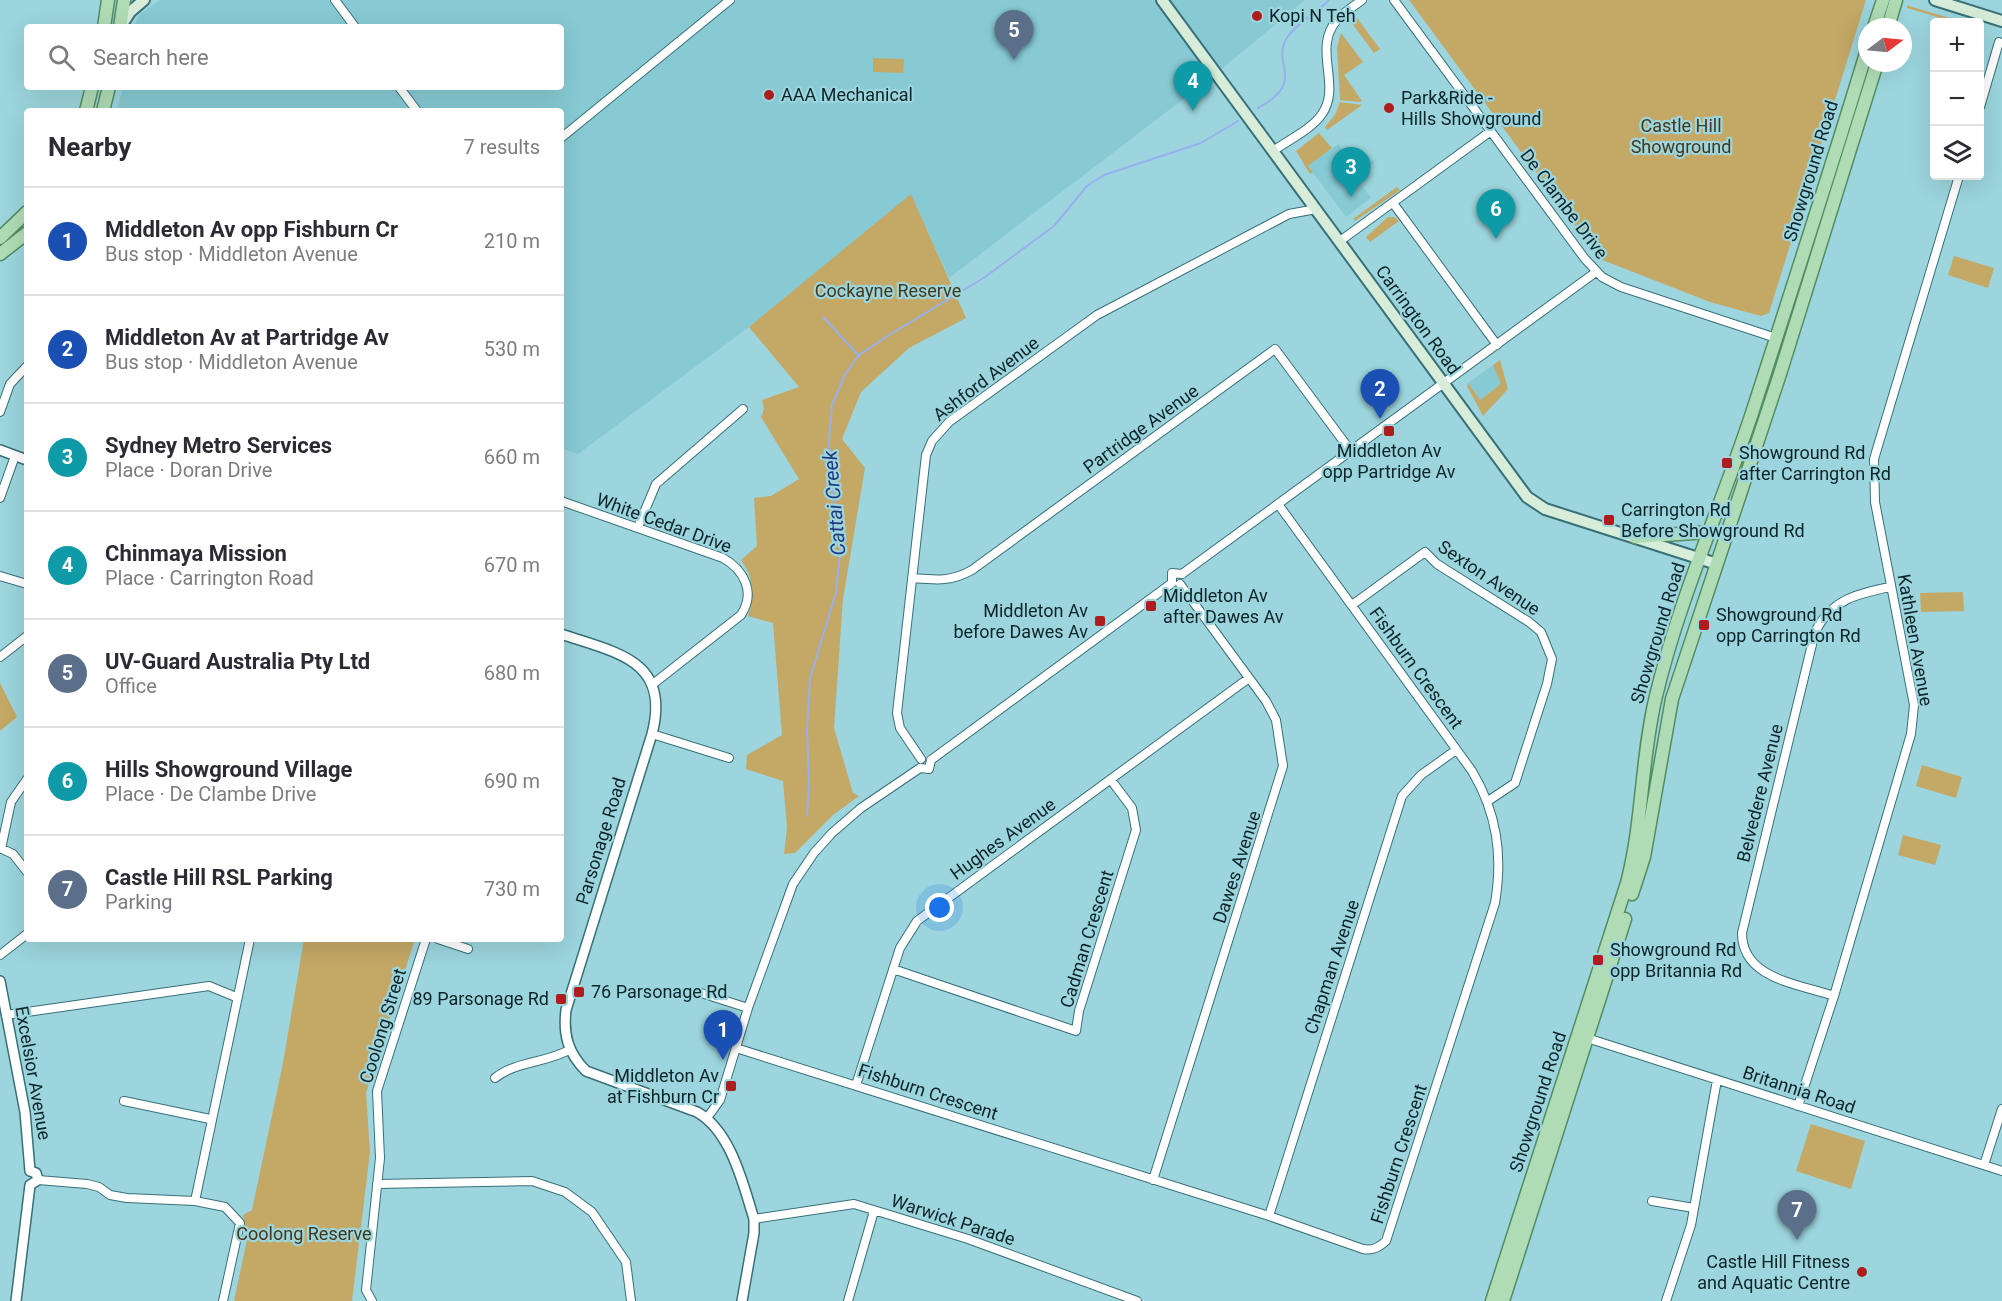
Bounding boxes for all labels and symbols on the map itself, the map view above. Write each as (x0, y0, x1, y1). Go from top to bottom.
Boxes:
place label: Kopi N Teh (1269, 5, 1356, 26)
marker: Kopi N Teh (1250, 9, 1264, 23)
pin: 5 (994, 10, 1034, 60)
north arrow (1858, 18, 1912, 72)
pin: 4 (1174, 62, 1212, 111)
place label: AAA Mechanical (781, 84, 913, 105)
place label: Park&Ride - Hills Showground (1401, 87, 1541, 129)
marker: AAA Mechanical (762, 88, 776, 102)
street label: Showground Road (1779, 98, 1842, 244)
marker: Park&Ride - Hills Showground (1382, 101, 1396, 115)
park label: Castle Hill Showground (1631, 115, 1731, 157)
street label: De Clambe Drive (1516, 145, 1613, 263)
pin: 3 (1332, 148, 1370, 197)
pin: 6 (1476, 190, 1516, 239)
street label: Carrington Road (1372, 261, 1465, 378)
park label: Cockayne Reserve (815, 280, 961, 301)
street label: Ashford Avenue (929, 332, 1043, 425)
pin: 2 (1360, 370, 1400, 419)
street label: Partridge Avenue (1079, 380, 1202, 477)
marker: Middleton Av opp Partridge Av (1382, 424, 1396, 438)
place label: Middleton Av opp Partridge Av (1322, 440, 1456, 482)
place label: Showground Rd after Carrington Rd (1739, 442, 1891, 484)
water label: Cattai Creek (817, 448, 851, 557)
marker: Showground Rd after Carrington Rd (1720, 456, 1734, 470)
street label: White Cedar Drive (594, 488, 735, 557)
place label: Carrington Rd Before Showground Rd (1621, 499, 1805, 541)
marker: Carrington Rd Before Showground Rd (1602, 513, 1616, 527)
street label: Sexton Avenue (1434, 536, 1544, 619)
street label: Showground Road (1626, 560, 1689, 706)
street label: Kathleen Avenue (1894, 572, 1937, 708)
place label: Middleton Av after Dawes Av (1163, 585, 1284, 627)
marker: Middleton Av after Dawes Av (1144, 599, 1158, 613)
place label: Middleton Av before Dawes Av (953, 600, 1088, 642)
street label: Fishburn Crescent (1365, 603, 1468, 733)
place label: Showground Rd opp Carrington Rd (1716, 604, 1861, 646)
marker: Middleton Av before Dawes Av (1093, 614, 1107, 628)
marker: Showground Rd opp Carrington Rd (1697, 618, 1711, 632)
street label: Belvedere Avenue (1732, 722, 1787, 864)
street label: Parsonage Road (571, 775, 630, 907)
street label: Hughes Avenue (946, 793, 1059, 884)
street label: Dawes Avenue (1208, 808, 1265, 926)
street label: Cadman Crescent (1056, 867, 1117, 1010)
your location (925, 893, 954, 922)
street label: Chapman Avenue (1300, 897, 1363, 1037)
place label: Showground Rd opp Britannia Rd (1610, 939, 1742, 981)
marker: Showground Rd opp Britannia Rd (1591, 953, 1605, 967)
street label: Coolong Street (355, 966, 410, 1086)
place label: 76 Parsonage Rd (591, 981, 728, 1002)
marker: 76 Parsonage Rd (572, 985, 586, 999)
place label: 89 Parsonage Rd (413, 988, 549, 1009)
marker: 89 Parsonage Rd (554, 992, 568, 1006)
street label: Excelsior Avenue (11, 1004, 56, 1142)
pin: 1 (704, 1010, 742, 1060)
street label: Showground Road (1505, 1029, 1570, 1175)
street label: Fishburn Crescent (856, 1059, 1001, 1124)
street label: Britannia Road (1740, 1061, 1858, 1118)
place label: Middleton Av at Fishburn Cr (607, 1065, 719, 1107)
marker: Middleton Av at Fishburn Cr (724, 1079, 738, 1093)
street label: Fishburn Crescent (1366, 1081, 1431, 1226)
street label: Warwick Parade (889, 1190, 1018, 1249)
pin: 7 (1778, 1190, 1816, 1240)
park label: Coolong Reserve (236, 1223, 372, 1244)
place label: Castle Hill Fitness and Aquatic Centre (1697, 1251, 1850, 1293)
marker: Castle Hill Fitness and Aquatic Centre (1855, 1265, 1869, 1279)

